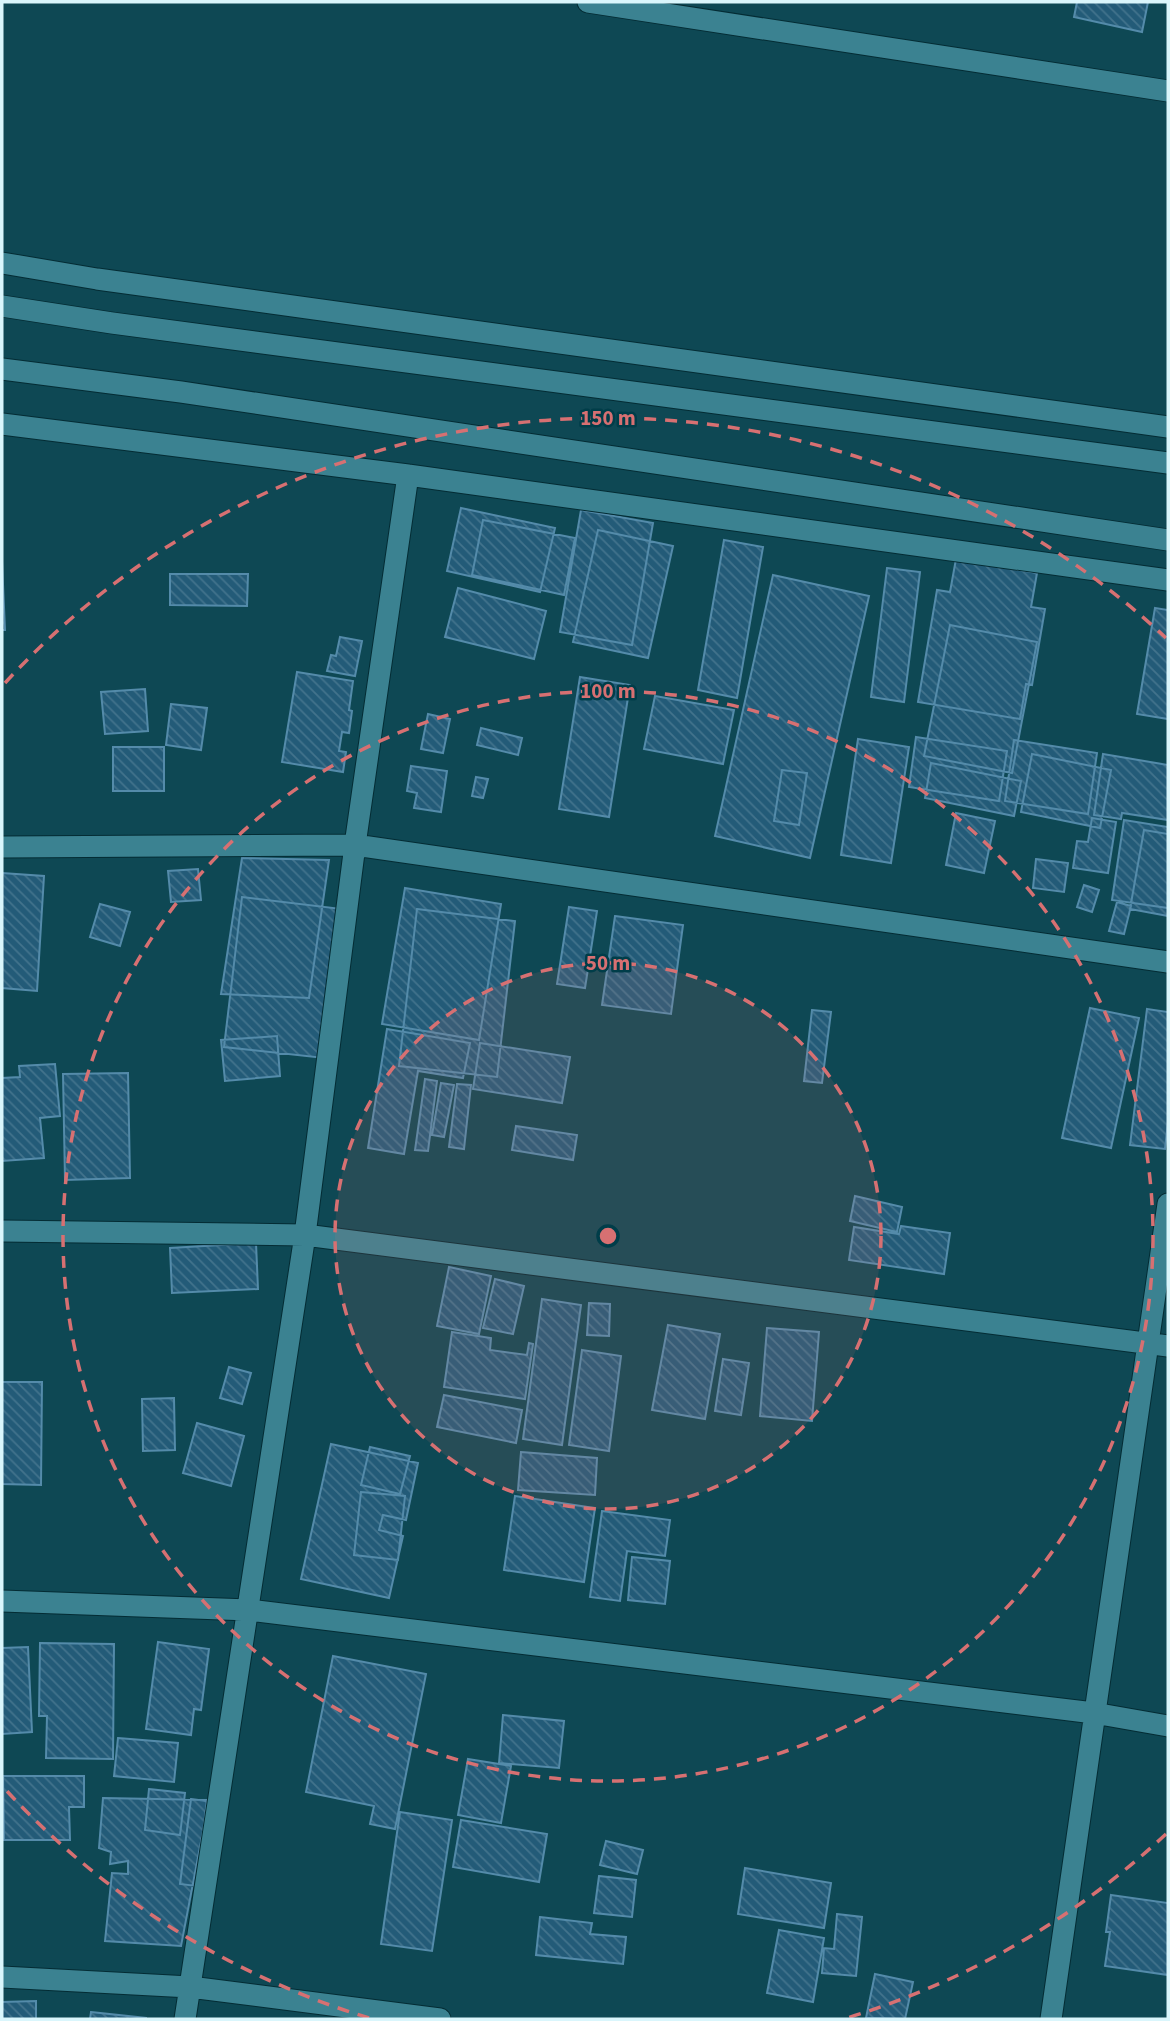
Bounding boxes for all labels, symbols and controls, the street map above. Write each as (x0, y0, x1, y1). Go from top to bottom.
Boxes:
text: 150 m (580, 403, 636, 433)
text: 100 m (580, 676, 636, 706)
text: 50 m (586, 948, 630, 978)
centre of rings (596, 1224, 620, 1248)

